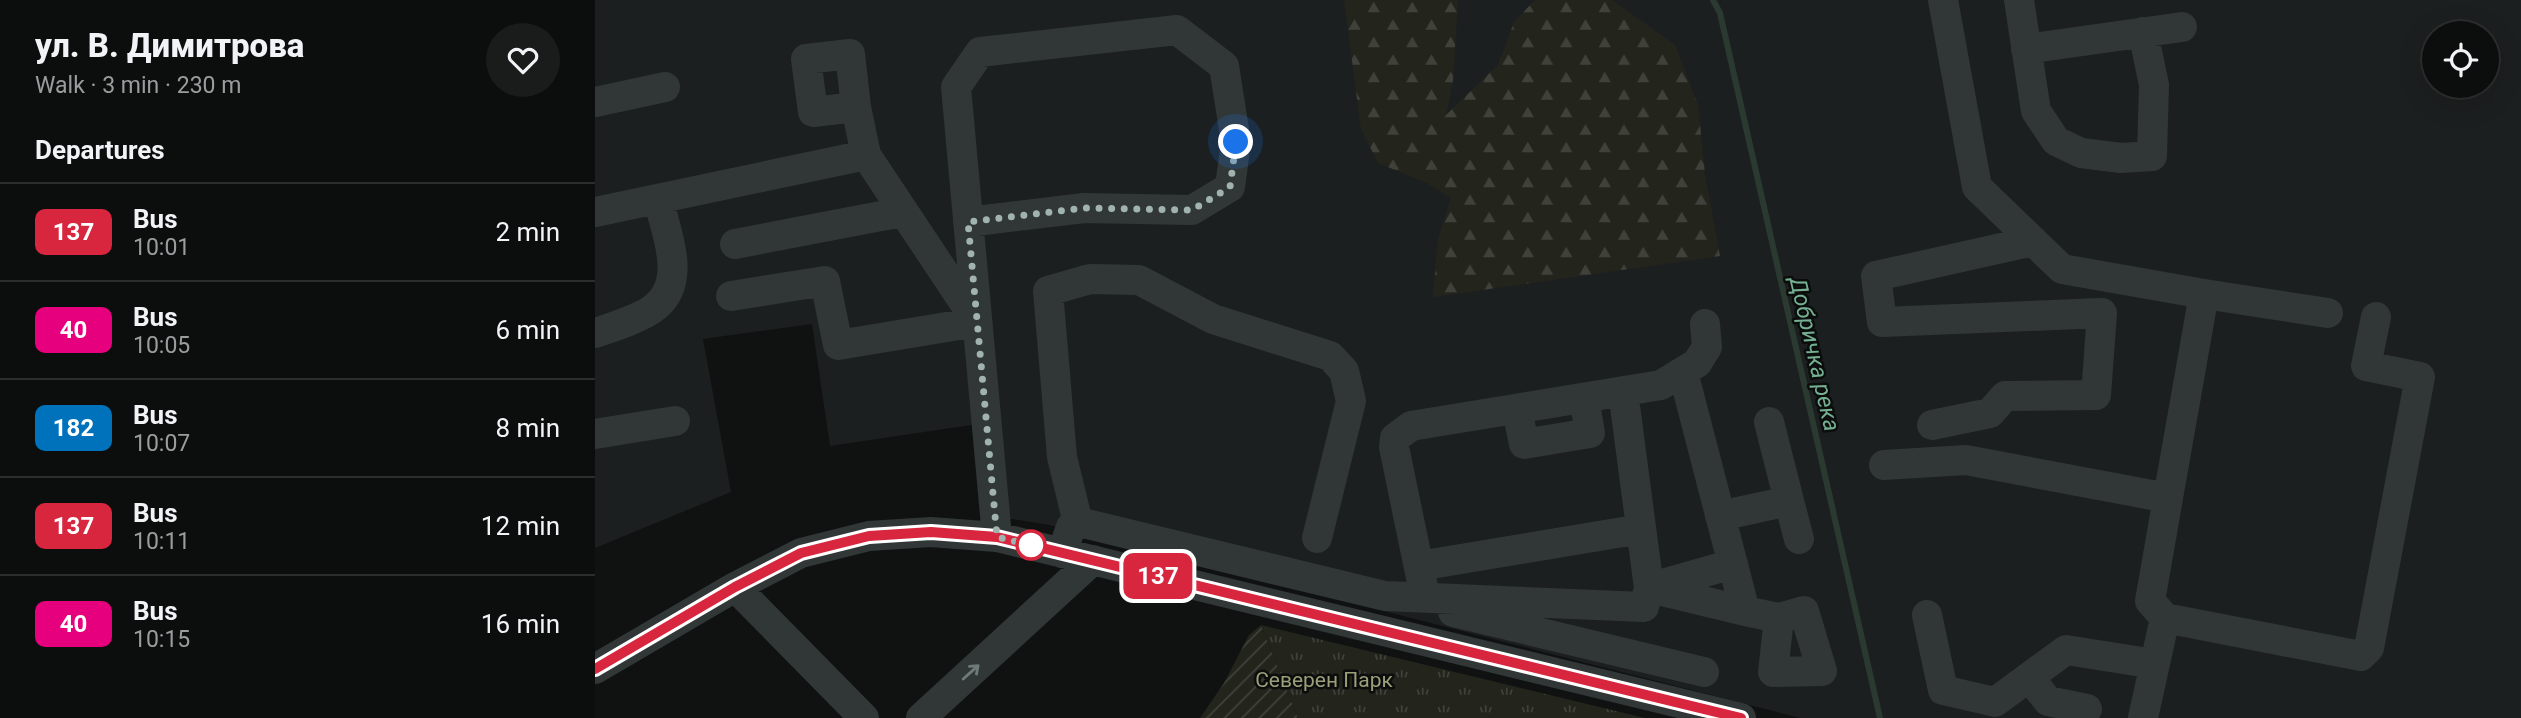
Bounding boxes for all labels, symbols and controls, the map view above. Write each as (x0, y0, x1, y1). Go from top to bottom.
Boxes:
map controls (2422, 21, 2499, 98)
button: locate (2422, 21, 2499, 98)
button: heart (486, 23, 560, 97)
text: ул. В. Димитрова (35, 26, 304, 65)
text: Walk · 3 min · 230 m (35, 72, 241, 99)
your location (1218, 124, 1253, 159)
text: Departures (35, 135, 165, 165)
text: Bus (133, 204, 178, 234)
text: 2 min (495, 217, 560, 247)
text: 137 (53, 218, 94, 246)
text: 10:01 (133, 234, 190, 261)
water label: Добричка река (1783, 272, 1845, 434)
text: Bus (133, 302, 178, 332)
text: 6 min (495, 315, 560, 345)
text: 40 (60, 316, 87, 344)
text: 10:05 (133, 332, 190, 359)
text: Bus (133, 400, 178, 430)
text: 8 min (495, 413, 560, 443)
text: 182 (53, 414, 94, 442)
text: 10:07 (133, 430, 190, 457)
text: Bus (133, 498, 178, 528)
text: 12 min (481, 511, 560, 541)
text: 137 (53, 512, 94, 540)
text: 10:11 (133, 528, 190, 555)
unlabelled marker (1016, 530, 1046, 560)
line badge: 137 (1118, 553, 1198, 599)
text: 137 (1137, 562, 1179, 590)
text: Bus (133, 596, 178, 626)
text: 16 min (481, 609, 560, 639)
text: 40 (60, 610, 87, 638)
text: 10:15 (133, 626, 190, 653)
one-way arrow (962, 664, 980, 680)
park label: Северен Парк (1255, 668, 1394, 692)

